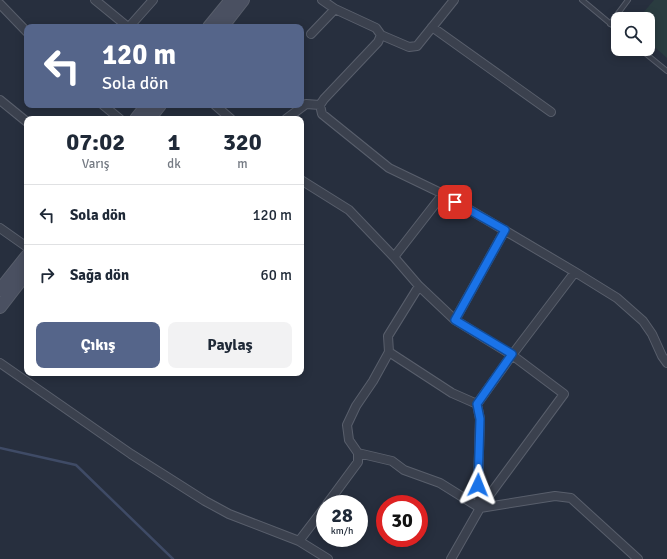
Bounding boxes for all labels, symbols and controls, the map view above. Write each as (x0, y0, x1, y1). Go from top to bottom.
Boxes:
map controls (611, 12, 655, 56)
button: search (611, 12, 655, 56)
text: 120 m (102, 38, 176, 72)
icon: left (36, 40, 88, 92)
text: Sola dön (102, 72, 168, 94)
text: 07:02 (66, 127, 125, 157)
text: 1 (168, 127, 180, 157)
text: 320 (223, 127, 262, 157)
text: Varış (82, 156, 110, 172)
text: dk (167, 156, 181, 172)
text: m (237, 156, 248, 172)
pin (438, 185, 472, 219)
icon: arrive (444, 191, 466, 213)
icon: left (36, 204, 58, 226)
text: Sola dön (70, 206, 126, 224)
text: 120 m (252, 206, 292, 224)
icon: right (36, 264, 58, 286)
text: Sağa dön (70, 266, 129, 284)
text: 60 m (261, 266, 292, 284)
button: Çıkış (36, 322, 160, 368)
button: Paylaş (168, 322, 292, 368)
position arrow (457, 464, 499, 506)
speed limit sign: 30 (376, 495, 428, 547)
text: 28 (331, 503, 353, 528)
text: km/h (331, 525, 353, 537)

